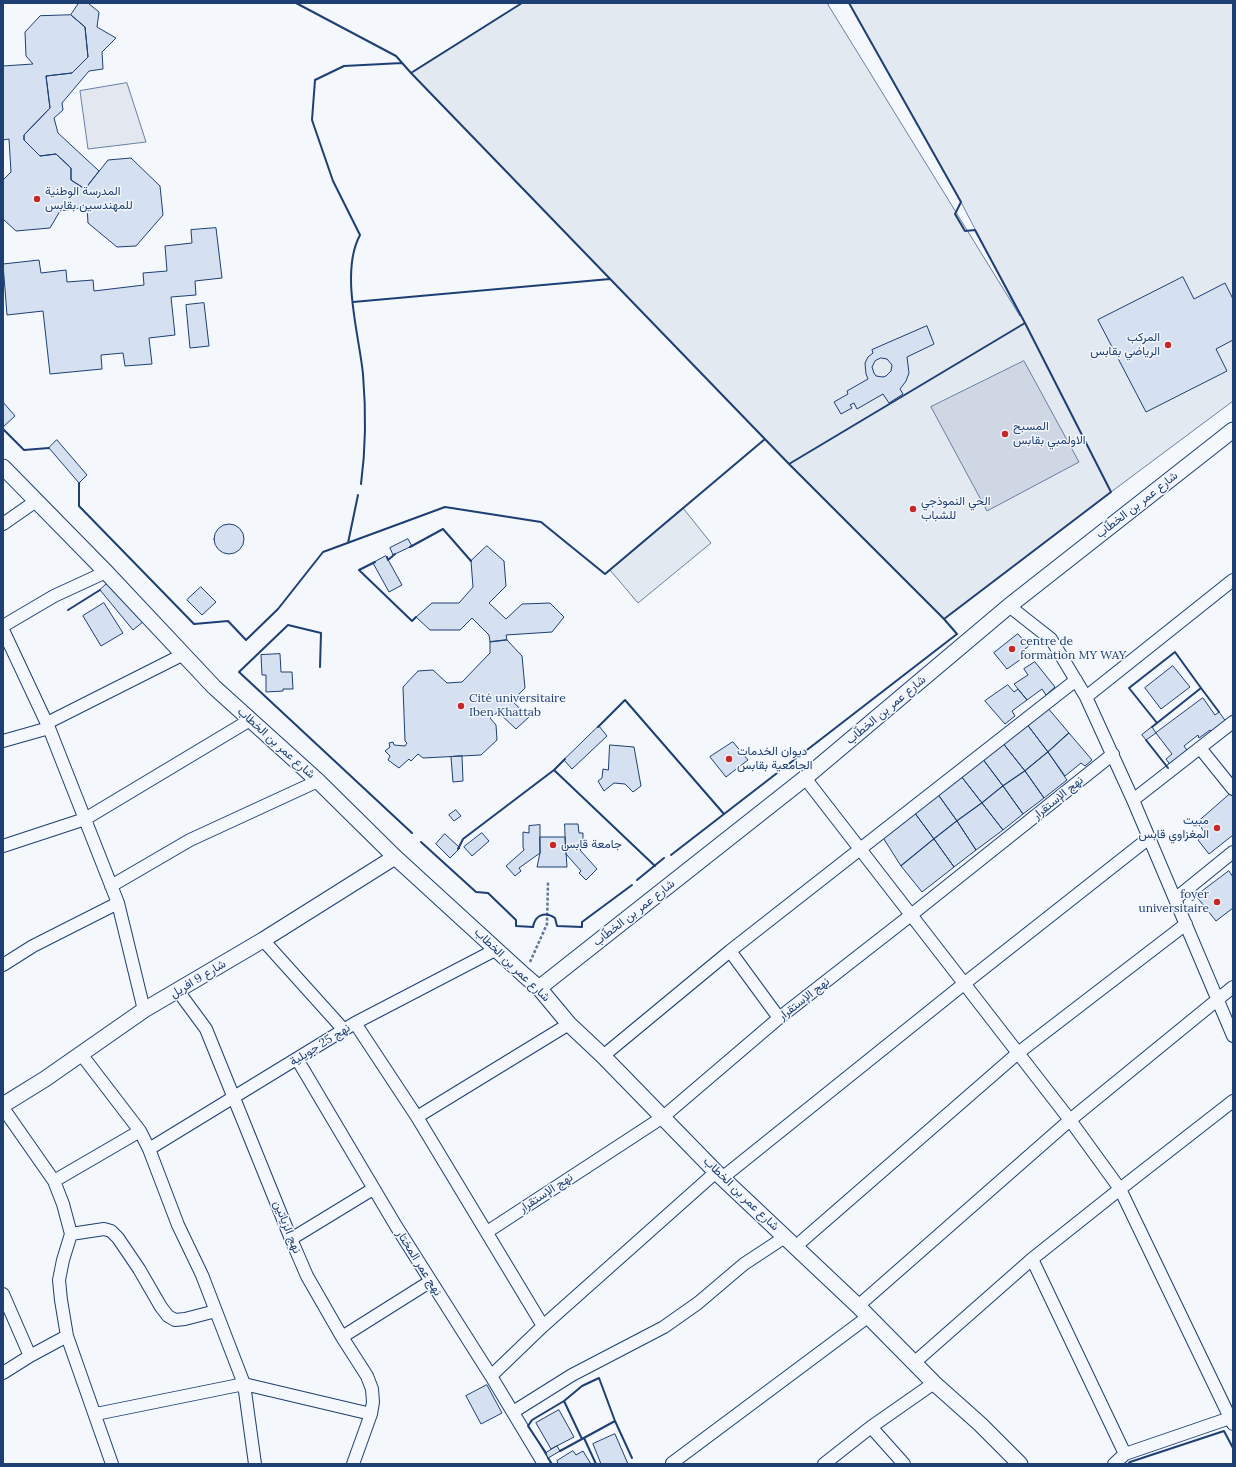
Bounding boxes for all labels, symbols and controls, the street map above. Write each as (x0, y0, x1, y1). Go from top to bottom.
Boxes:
place label: المدرسة الوطنية للمهندسين بقابس (45, 185, 133, 213)
marker: المدرسة الوطنية للمهندسين بقابس (32, 194, 42, 204)
place label: المركب الرياضي بقابس (1090, 331, 1160, 359)
marker: المركب الرياضي بقابس (1163, 340, 1173, 350)
place label: المسبح الاولمبي بقابس (1013, 420, 1086, 448)
marker: المسبح الاولمبي بقابس (1000, 429, 1010, 439)
street label: شارع عمر بن الخطّاب (1093, 469, 1181, 541)
place label: الحي النموذجي للشباب (921, 495, 990, 523)
marker: الحي النموذجي للشباب (908, 504, 918, 514)
place label: centre de formation MY WAY (1020, 635, 1126, 663)
marker: centre de formation MY WAY (1007, 644, 1017, 654)
street label: شارع عمر بن الخطّاب (843, 672, 929, 748)
place label: Cité universitaire Iben Khattab (469, 692, 566, 720)
marker: Cité universitaire Iben Khattab (456, 701, 466, 711)
street label: شارع عمر بن الخطاب (234, 704, 318, 782)
place label: ديوان الخدمات الجامعية بقابس (737, 745, 813, 773)
marker: ديوان الخدمات الجامعية بقابس (724, 754, 734, 764)
street label: نهج الإستقرار (1030, 773, 1086, 823)
place label: مبيت المغزاوي قابس (1138, 814, 1209, 842)
marker: مبيت المغزاوي قابس (1212, 823, 1222, 833)
place label: جامعة قابس (561, 838, 622, 852)
marker: جامعة قابس (548, 840, 558, 850)
street label: شارع عمر بن الخطّاب (590, 877, 678, 949)
place label: foyer universitaire (1139, 888, 1209, 916)
marker: foyer universitaire (1212, 897, 1222, 907)
street label: شارع عمر بن الخطاب (471, 925, 553, 1005)
street label: شارع 9 افريل (168, 957, 228, 1001)
street label: نهج الإستقرار (775, 975, 833, 1023)
street label: نهج 25 جويلية (287, 1021, 353, 1069)
street label: شارع عمر بن الخطاب (700, 1154, 782, 1234)
street label: نهج الإستقرار (516, 1170, 576, 1216)
street label: نهج الزياتين (270, 1198, 304, 1256)
street label: نهج عمر المختار (393, 1227, 445, 1299)

